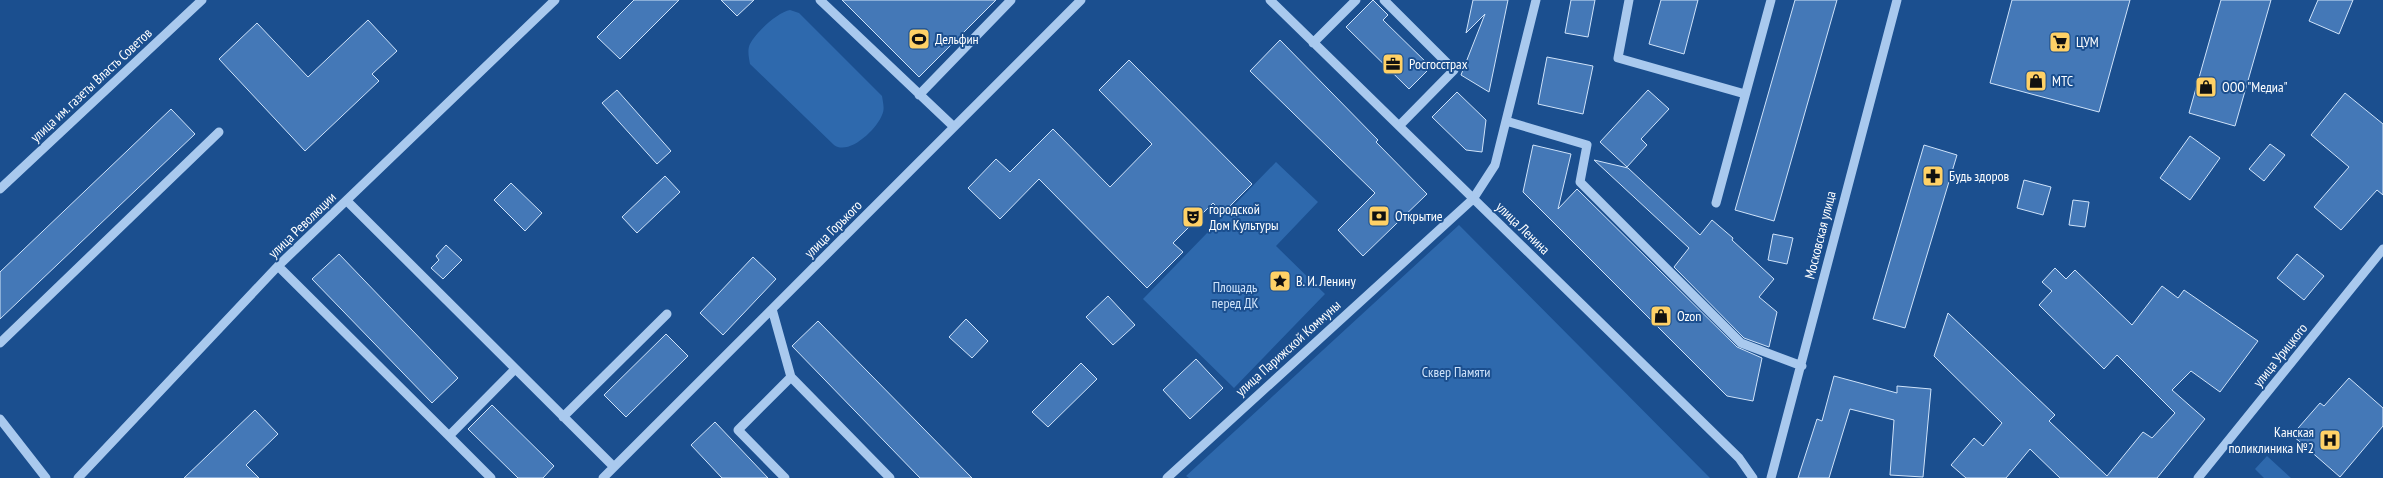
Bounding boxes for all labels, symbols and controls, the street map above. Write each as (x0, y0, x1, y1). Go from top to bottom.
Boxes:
street label: улица им. газеты Власть Советов (26, 24, 156, 146)
sports icon: Дельфин (907, 27, 931, 51)
place label: Дельфин (935, 30, 979, 48)
supermarket icon: ЦУМ (2048, 30, 2072, 54)
place label: ЦУМ (2076, 33, 2099, 51)
office icon: Росгосстрах (1381, 52, 1405, 76)
place label: Росгосстрах (1409, 55, 1468, 73)
shop icon: МТС (2024, 69, 2048, 93)
place label: МТС (2052, 72, 2074, 90)
shop icon: ООО "Медиа" (2194, 75, 2218, 99)
place label: ООО "Медиа" (2222, 78, 2288, 96)
pharmacy icon: Будь здоров (1921, 164, 1945, 188)
place label: Будь здоров (1949, 167, 2010, 185)
street label: улица Революции (264, 188, 340, 262)
street label: Московская улица (1800, 189, 1840, 281)
street label: улица Горького (800, 196, 866, 262)
street label: улица Ленина (1492, 198, 1554, 258)
place label: городской Дом Культуры (1209, 200, 1279, 234)
bank icon: Открытие (1367, 204, 1391, 228)
theatre icon: городской Дом Культуры (1181, 205, 1205, 229)
place label: Открытие (1395, 207, 1443, 225)
place icon: В. И. Ленину (1268, 269, 1292, 293)
place label: В. И. Ленину (1296, 272, 1356, 290)
park label: Площадь перед ДК (1212, 278, 1258, 312)
street label: улица Парижской Коммуны (1232, 296, 1344, 400)
shop icon: Ozon (1649, 304, 1673, 328)
place label: Ozon (1677, 307, 1702, 325)
street label: улица Урицкого (2249, 319, 2311, 391)
park label: Сквер Памяти (1422, 363, 1490, 381)
place label: Канская поликлиника №2 (2229, 423, 2314, 457)
hospital icon: Канская поликлиника №2 (2318, 428, 2342, 452)

